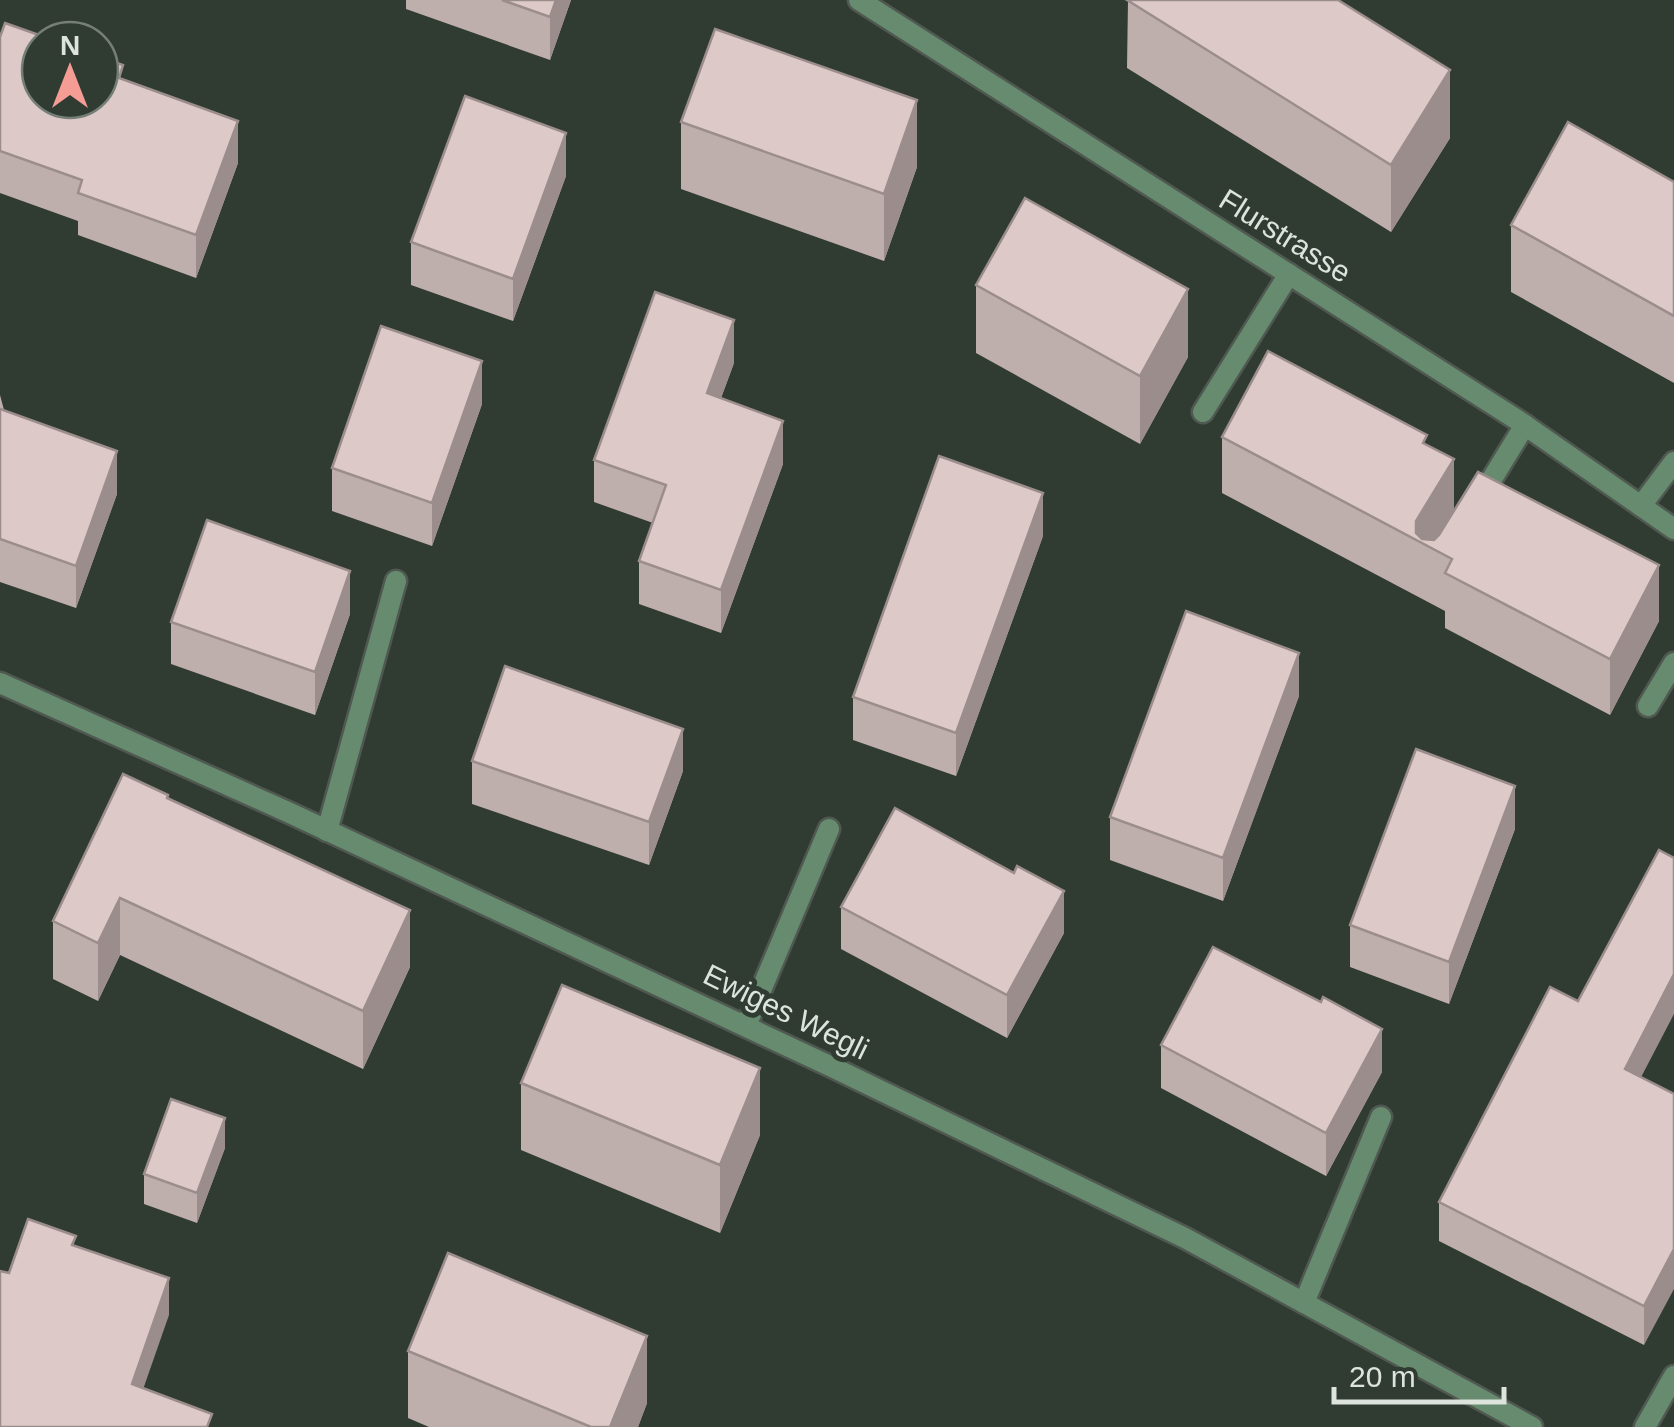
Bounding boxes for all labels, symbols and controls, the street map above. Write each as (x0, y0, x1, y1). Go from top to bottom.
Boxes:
north arrow (20, 20, 120, 120)
text: N (60, 30, 80, 61)
street label: Flurstrasse (1214, 182, 1357, 289)
street label: Ewiges Wegli (698, 957, 874, 1066)
scale bar (1334, 1342, 1504, 1404)
text: 20 m (1349, 1360, 1416, 1393)

